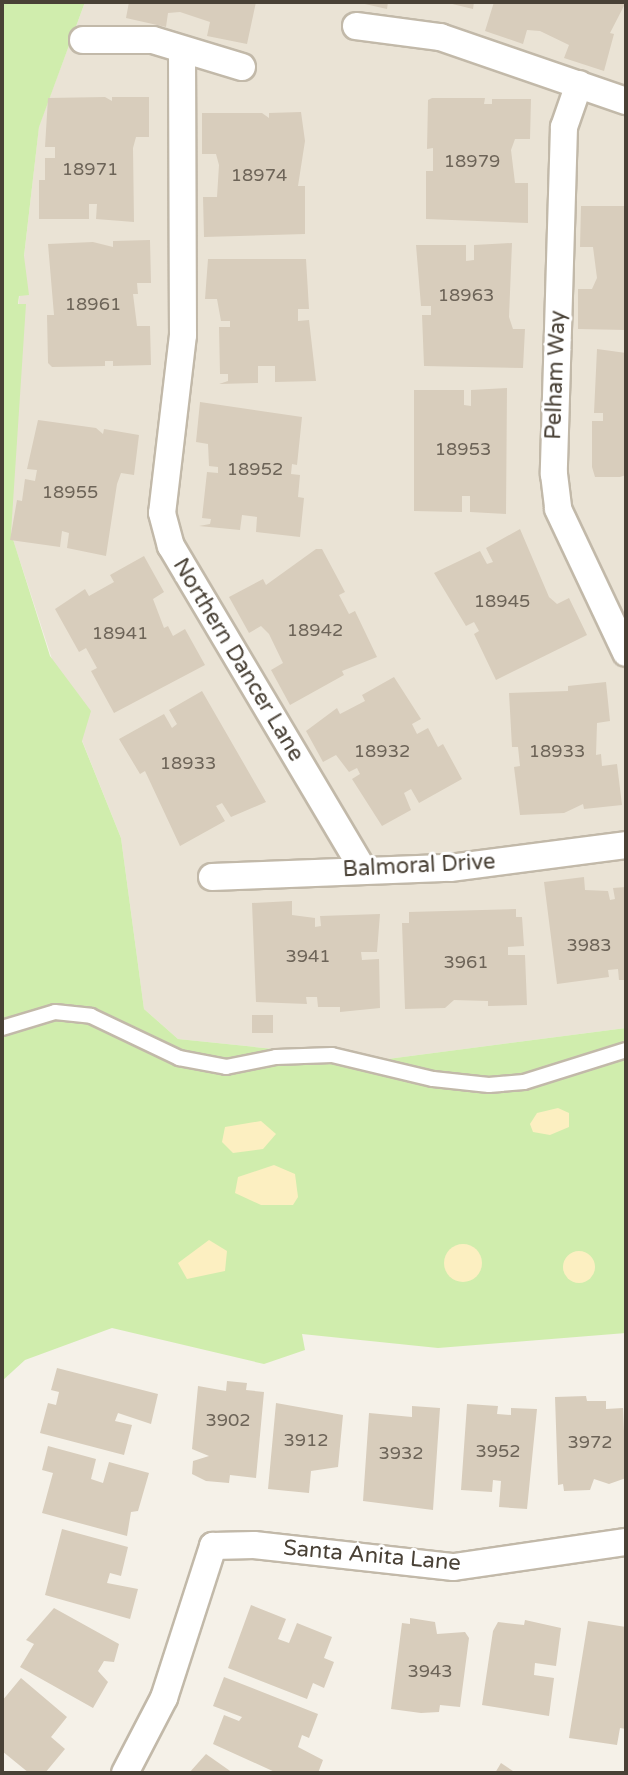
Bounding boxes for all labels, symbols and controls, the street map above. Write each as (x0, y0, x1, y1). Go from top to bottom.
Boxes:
house number: 18979 (444, 150, 500, 172)
house number: 18971 (62, 158, 118, 180)
house number: 18974 (231, 164, 287, 186)
house number: 18963 (438, 284, 494, 306)
house number: 18961 (65, 293, 121, 315)
street label: Pelham Way (541, 310, 571, 440)
house number: 18953 (435, 438, 491, 460)
house number: 18952 (227, 458, 283, 480)
house number: 18955 (42, 481, 98, 503)
street label: Northern Dancer Lane (167, 554, 309, 766)
house number: 18945 (474, 590, 530, 612)
house number: 18942 (287, 619, 343, 641)
house number: 18941 (92, 622, 148, 644)
house number: 18932 (354, 740, 410, 762)
house number: 18933 (529, 740, 585, 762)
house number: 18933 (160, 752, 216, 774)
street label: Balmoral Drive (342, 849, 496, 883)
house number: 3983 (566, 934, 612, 956)
house number: 3941 (285, 945, 331, 967)
house number: 3961 (443, 951, 489, 973)
house number: 3902 (205, 1409, 251, 1431)
house number: 3912 (283, 1429, 329, 1451)
house number: 3972 (567, 1431, 613, 1453)
house number: 3952 (475, 1440, 521, 1462)
house number: 3932 (378, 1442, 424, 1464)
street label: Santa Anita Lane (282, 1535, 462, 1577)
house number: 3943 (407, 1660, 453, 1682)

